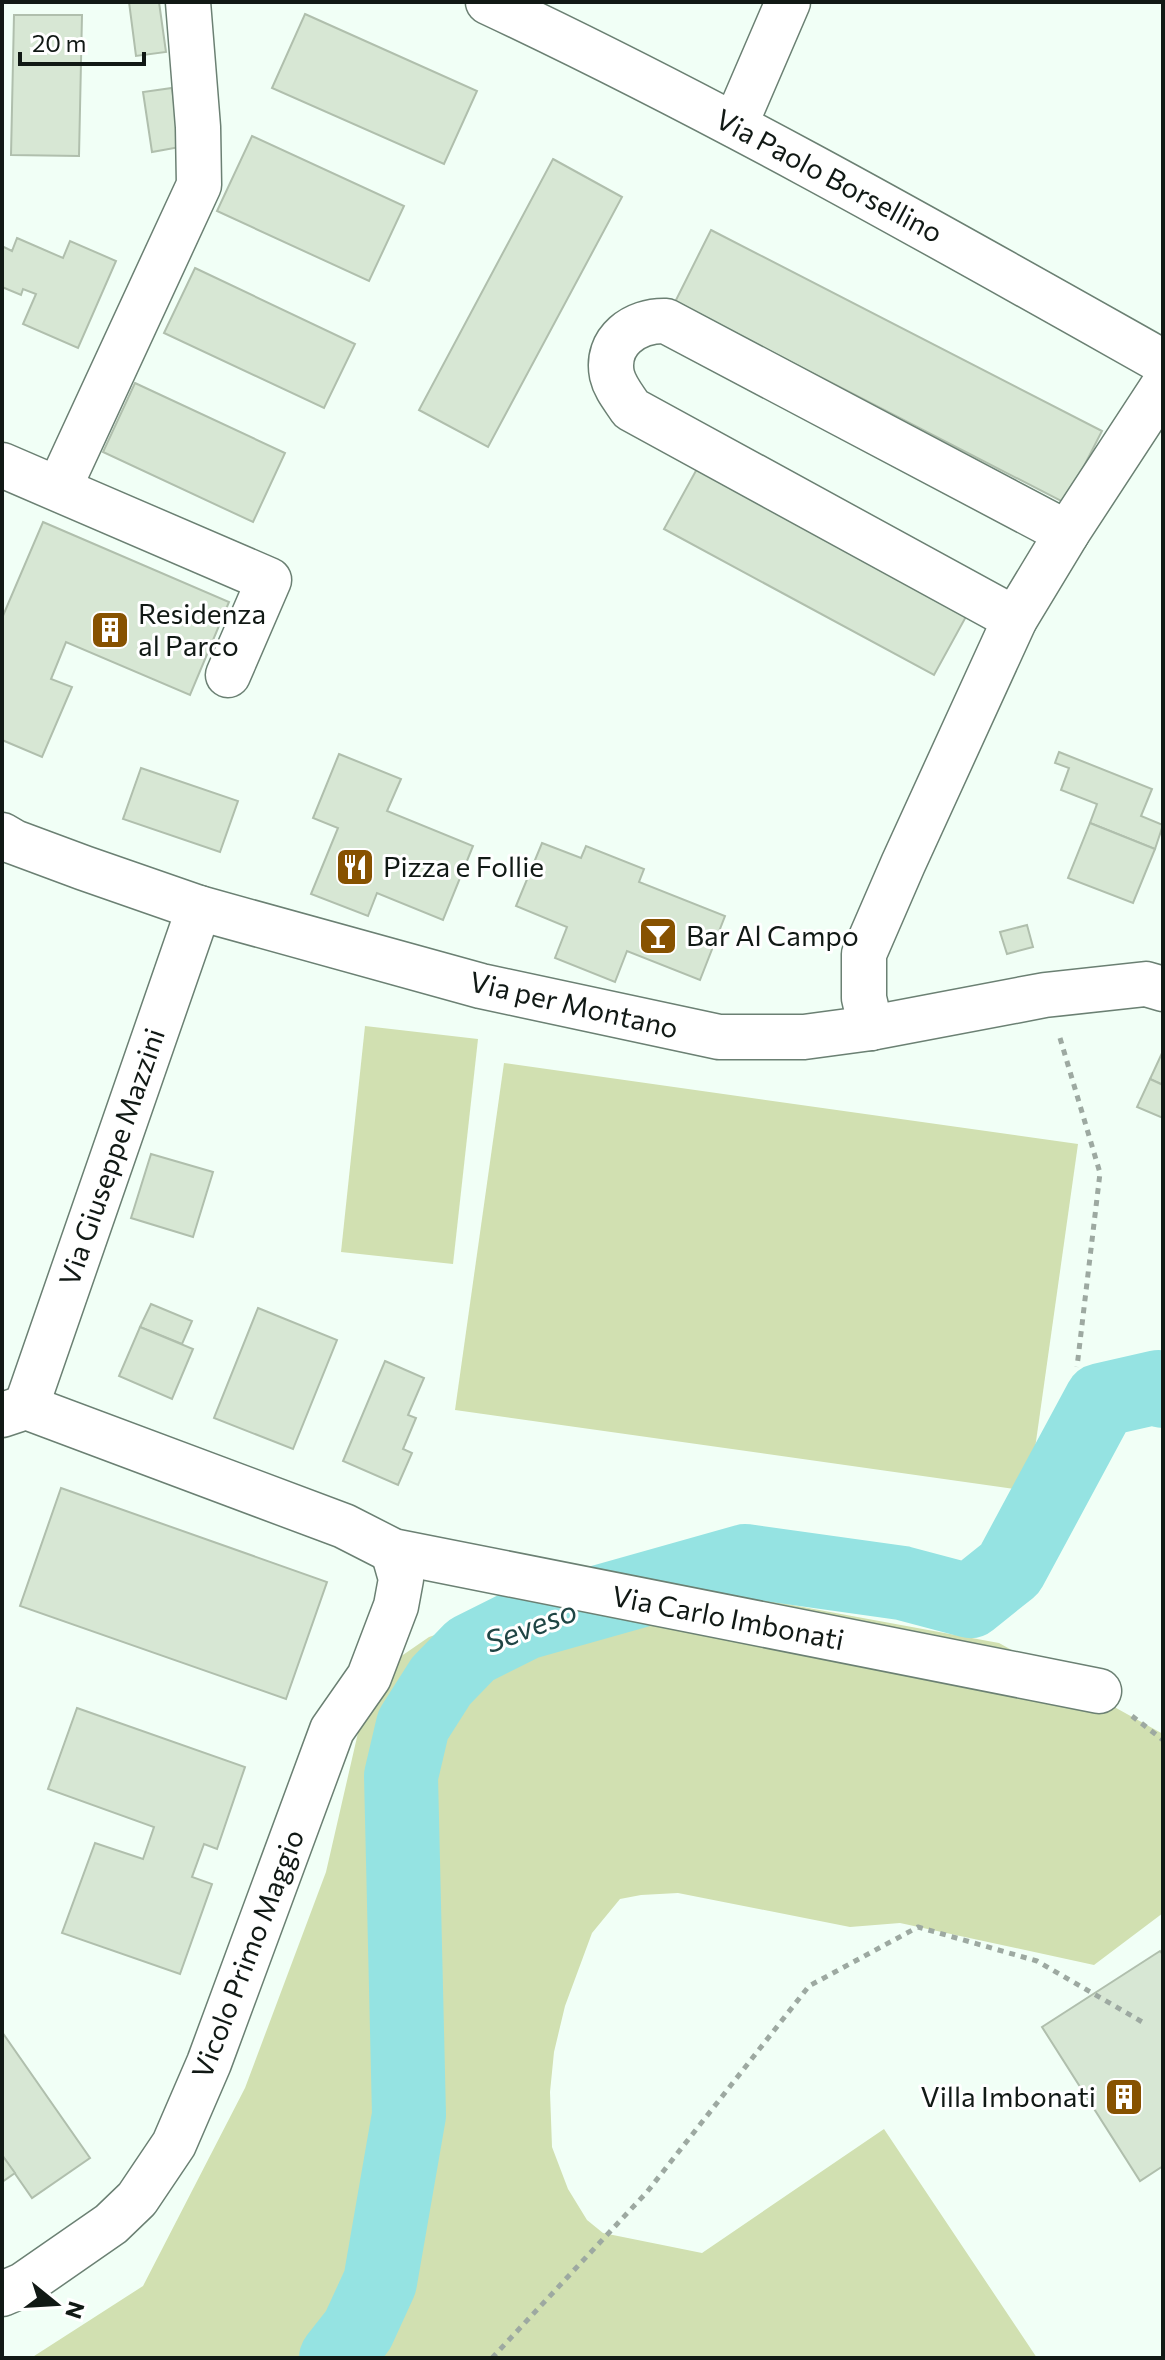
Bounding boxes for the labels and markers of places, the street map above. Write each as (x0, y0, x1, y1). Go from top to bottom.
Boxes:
place label: Residenza al Parco (138, 596, 266, 662)
building icon: Residenza al Parco (89, 609, 131, 651)
restaurant icon: Pizza e Follie (334, 846, 376, 888)
place label: Pizza e Follie (383, 849, 544, 883)
bar icon: Bar Al Campo (637, 915, 679, 957)
place label: Bar Al Campo (686, 918, 859, 952)
building icon: Villa Imbonati (1103, 2076, 1145, 2118)
place label: Villa Imbonati (920, 2079, 1096, 2113)

